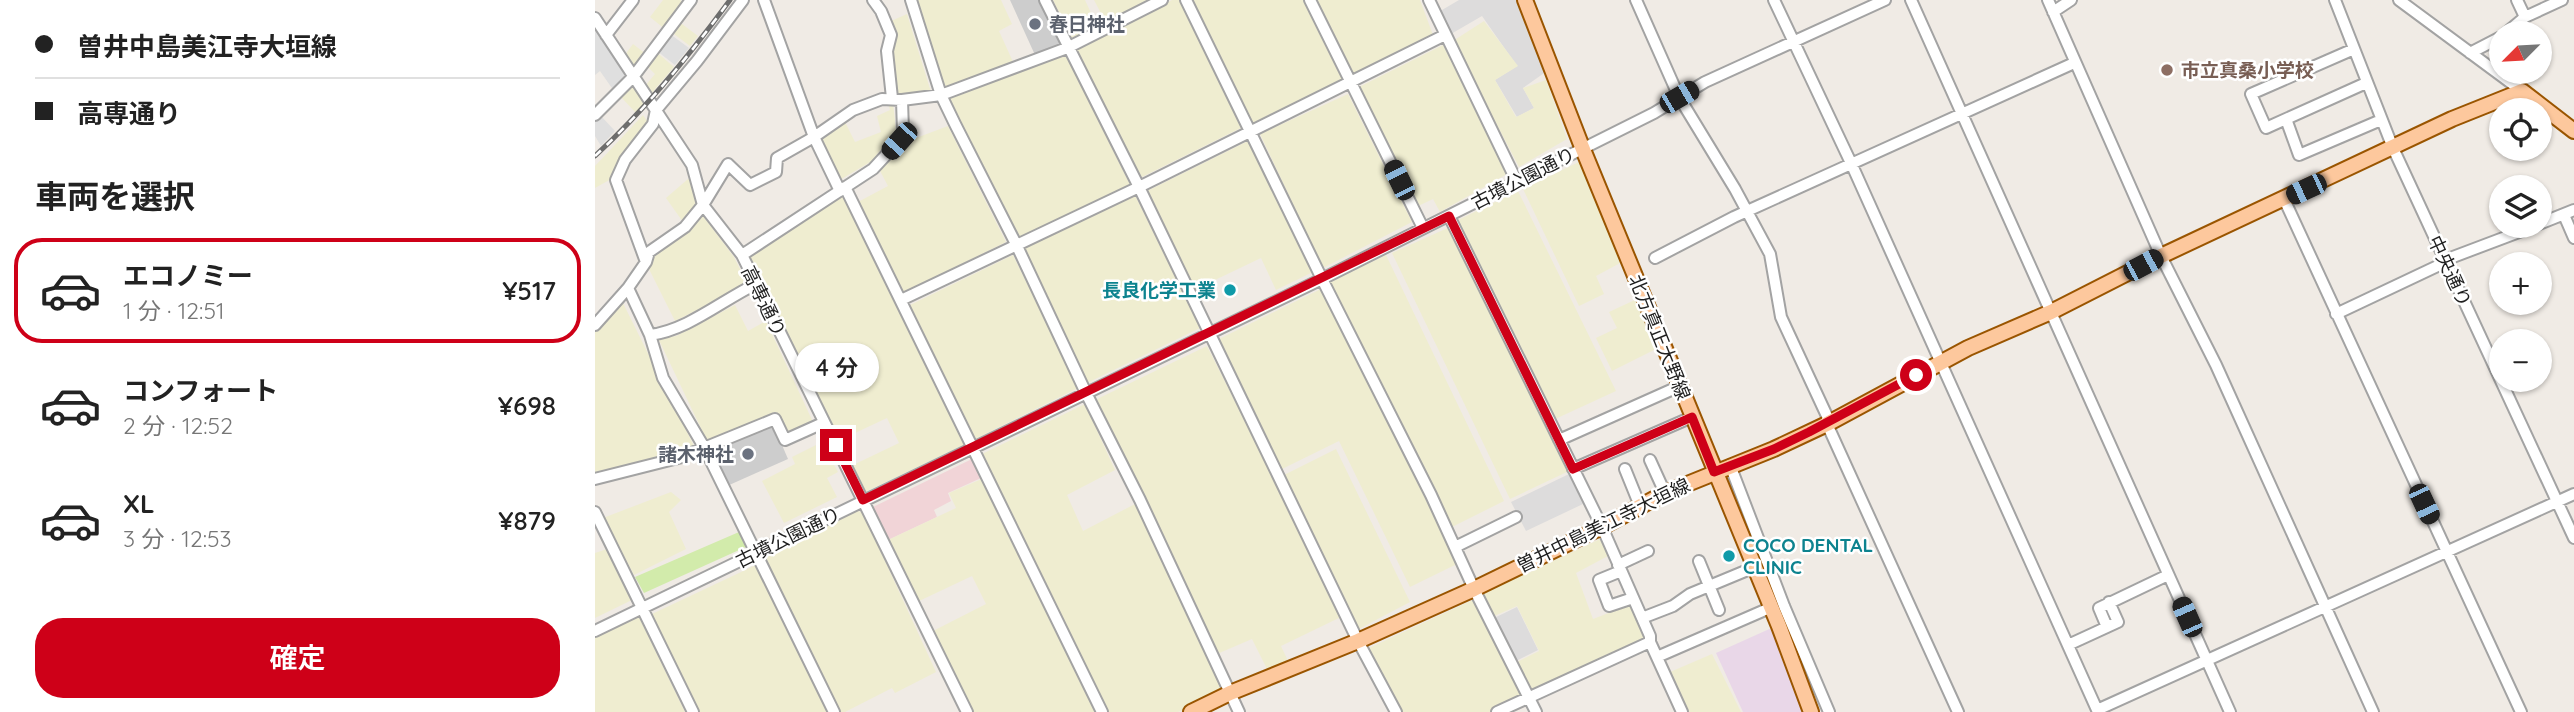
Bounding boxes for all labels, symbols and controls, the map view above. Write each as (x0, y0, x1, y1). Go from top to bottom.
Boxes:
place label: 春日神社 (1049, 12, 1125, 36)
marker: 春日神社 (1027, 16, 1043, 32)
north arrow (2489, 21, 2551, 84)
map controls (2489, 21, 2552, 392)
text: 曽井中島美江寺大垣線 (77, 30, 337, 63)
place label: 市立真桑小学校 (2181, 58, 2314, 82)
marker: 市立真桑小学校 (2159, 62, 2175, 78)
car (1656, 77, 1703, 117)
text: 高専通り (77, 97, 181, 130)
button: locate (2489, 98, 2552, 161)
car (878, 118, 921, 164)
street label: 古墳公園通り (1467, 141, 1579, 215)
car (1381, 157, 1418, 203)
car (2283, 171, 2330, 207)
button: layers (2489, 175, 2552, 238)
text: 車両を選択 (35, 176, 195, 216)
street label: 中央通り (2423, 231, 2477, 311)
car (2120, 246, 2167, 284)
button: + (2489, 252, 2552, 315)
icon: car (39, 259, 102, 322)
text: エコノミー (123, 259, 253, 292)
street label: 高専通り (737, 262, 791, 340)
street label: 北方真正大野線 (1624, 271, 1696, 403)
text: ¥517 (502, 274, 556, 307)
place label: 長良化学工業 (1102, 278, 1216, 302)
marker: 長良化学工業 (1222, 282, 1238, 298)
text: 1 分 · 12:51 (123, 296, 224, 325)
button: − (2489, 329, 2552, 392)
callout: 4 分 (794, 344, 878, 392)
text: 4 分 (816, 353, 858, 382)
route start (1900, 359, 1932, 391)
icon: car (39, 374, 102, 437)
text: コンフォート (123, 374, 278, 407)
text: ¥698 (498, 389, 556, 422)
text: 2 分 · 12:52 (123, 411, 233, 440)
route end (820, 429, 852, 461)
place label: 諸木神社 (658, 442, 734, 466)
marker: 諸木神社 (740, 446, 756, 462)
street label: 曽井中島美江寺大垣線 (1512, 473, 1694, 577)
car (2406, 481, 2443, 527)
text: XL (123, 487, 155, 520)
icon: car (39, 489, 102, 552)
street label: 古墳公園通り (732, 501, 844, 573)
text: ¥879 (498, 504, 556, 537)
text: 3 分 · 12:53 (123, 524, 232, 553)
place label: COCO DENTAL CLINIC (1743, 533, 1873, 579)
marker: COCO DENTAL CLINIC (1721, 548, 1737, 564)
car (2169, 594, 2206, 640)
button: 確定 (35, 618, 560, 698)

